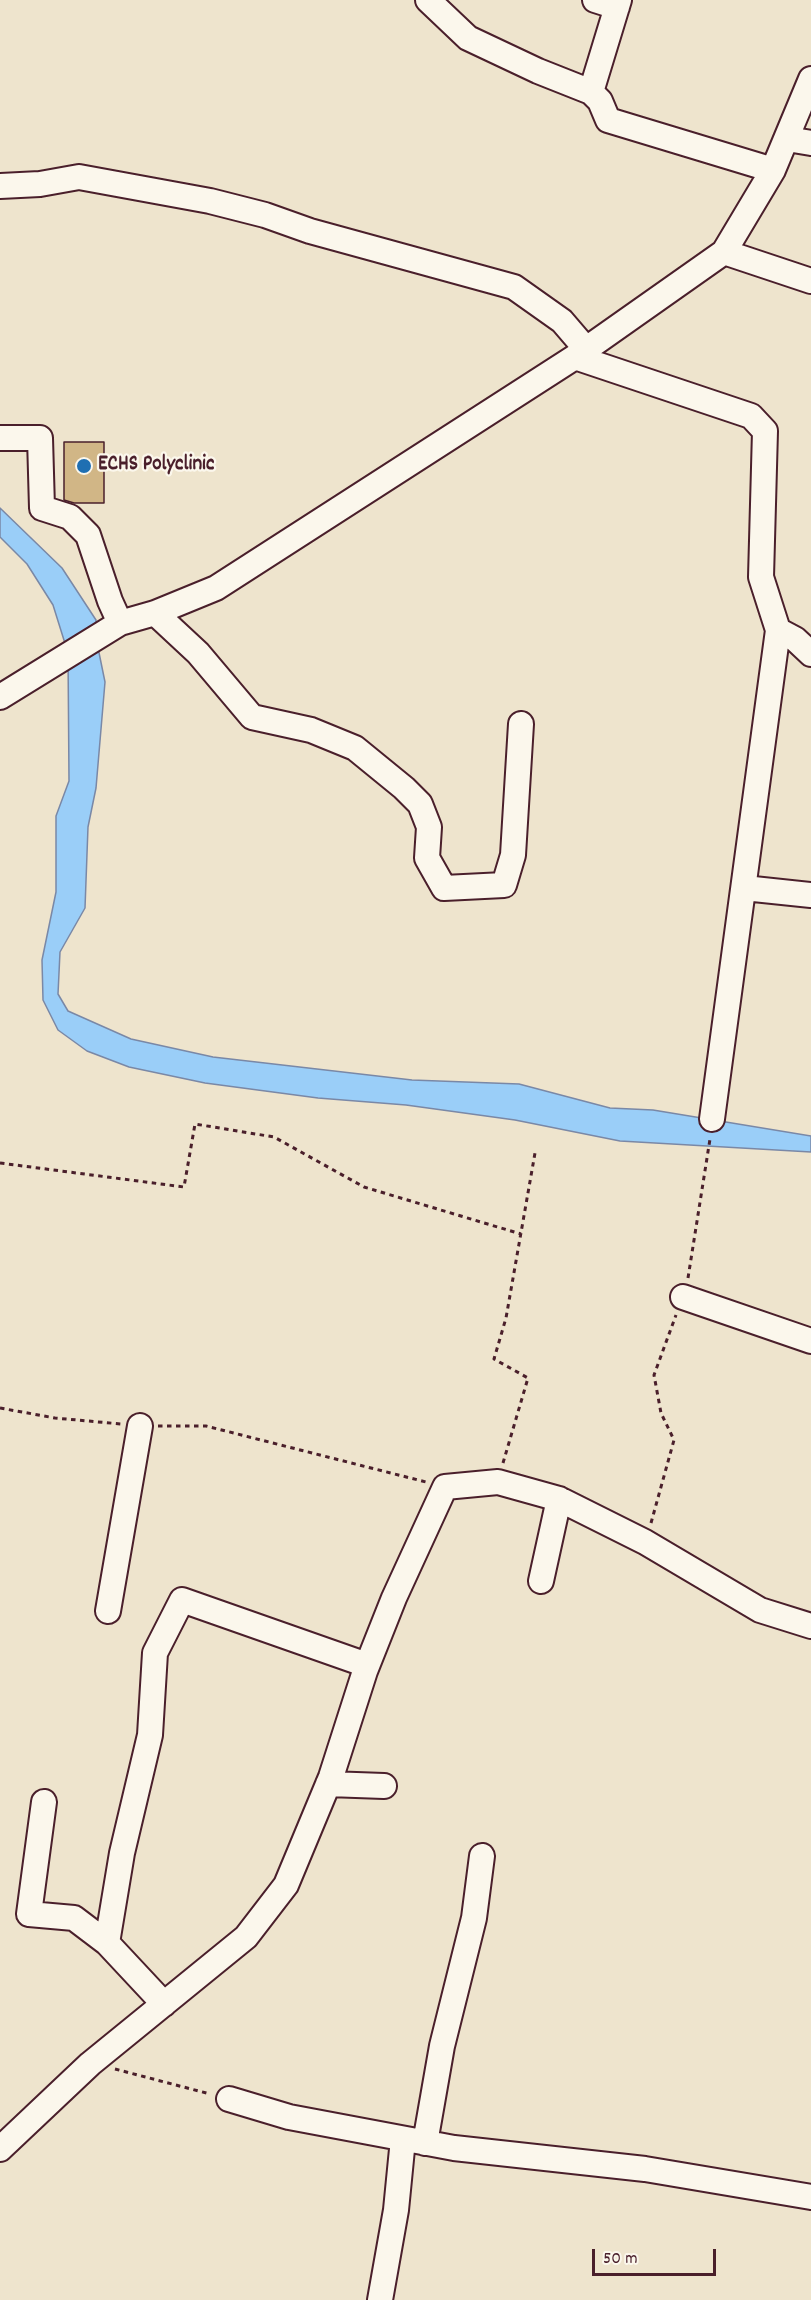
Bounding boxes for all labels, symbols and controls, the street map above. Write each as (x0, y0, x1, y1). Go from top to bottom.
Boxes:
place label: ECHS Polyclinic (98, 453, 214, 479)
marker: ECHS Polyclinic (75, 457, 93, 475)
scale bar (595, 2237, 720, 2275)
text: 50 m (603, 2247, 638, 2272)

